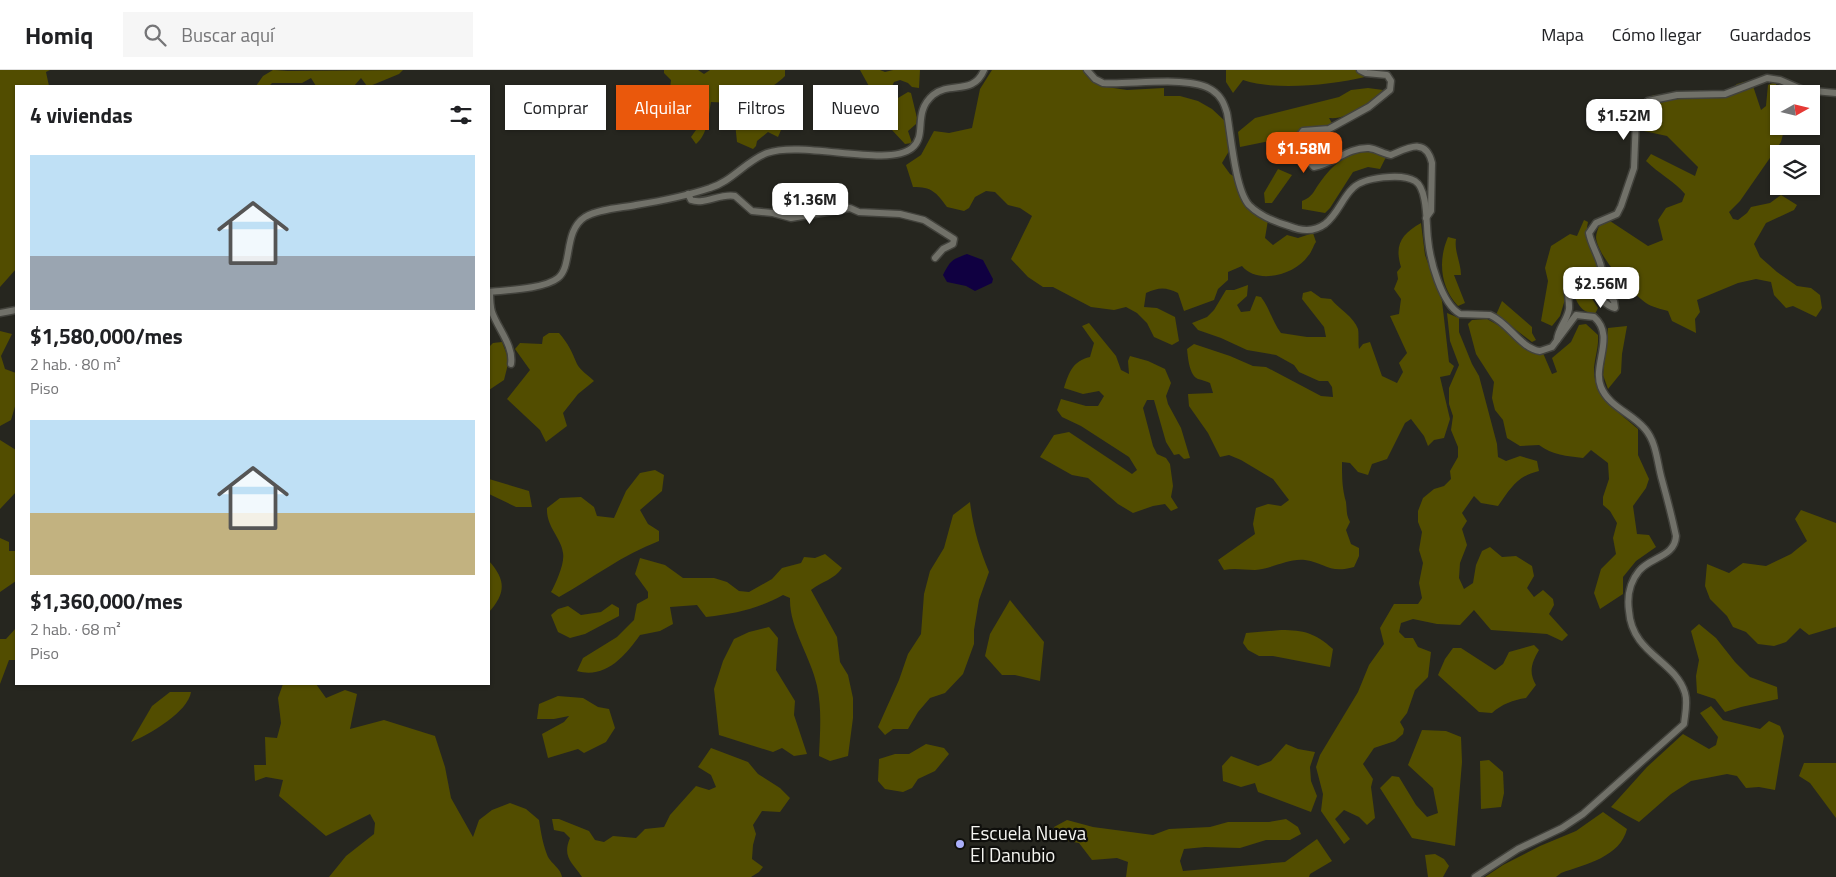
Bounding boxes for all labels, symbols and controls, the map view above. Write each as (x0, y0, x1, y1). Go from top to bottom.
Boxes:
search box (123, 12, 473, 57)
text: Homiq (25, 17, 93, 53)
text: Buscar aquí (181, 20, 274, 49)
icon: search (141, 21, 169, 49)
text: Mapa (1541, 21, 1584, 48)
text: Cómo llegar (1612, 21, 1701, 48)
text: Guardados (1729, 21, 1811, 48)
chip: Comprar (505, 85, 606, 130)
chip: Alquilar (616, 85, 709, 130)
chip: Filtros (719, 85, 803, 130)
chip: Nuevo (813, 85, 898, 130)
north arrow (1770, 85, 1820, 135)
map controls (1770, 85, 1820, 195)
pin: $1.52M (1583, 98, 1665, 141)
text: 4 viviendas (30, 99, 133, 131)
icon: filters (447, 101, 475, 129)
text: $1.52M (1597, 103, 1651, 127)
pin: $1.58M (1263, 132, 1345, 174)
text: $1.58M (1277, 136, 1331, 160)
button: layers (1770, 145, 1820, 195)
pin: $1.36M (769, 182, 851, 225)
text: $1.36M (783, 187, 837, 211)
icon: home (208, 188, 298, 278)
pin: $2.56M (1560, 266, 1642, 309)
text: $2.56M (1574, 271, 1628, 295)
text: $1,580,000/mes (30, 320, 183, 352)
text: 2 hab. · 80 m² (30, 352, 121, 376)
text: Piso (30, 376, 59, 400)
icon: home (208, 453, 298, 543)
text: $1,360,000/mes (30, 585, 183, 617)
text: 2 hab. · 68 m² (30, 617, 121, 641)
text: Piso (30, 641, 59, 665)
place label: Escuela Nueva El Danubio (970, 818, 1087, 869)
marker: Escuela Nueva El Danubio (954, 838, 966, 850)

